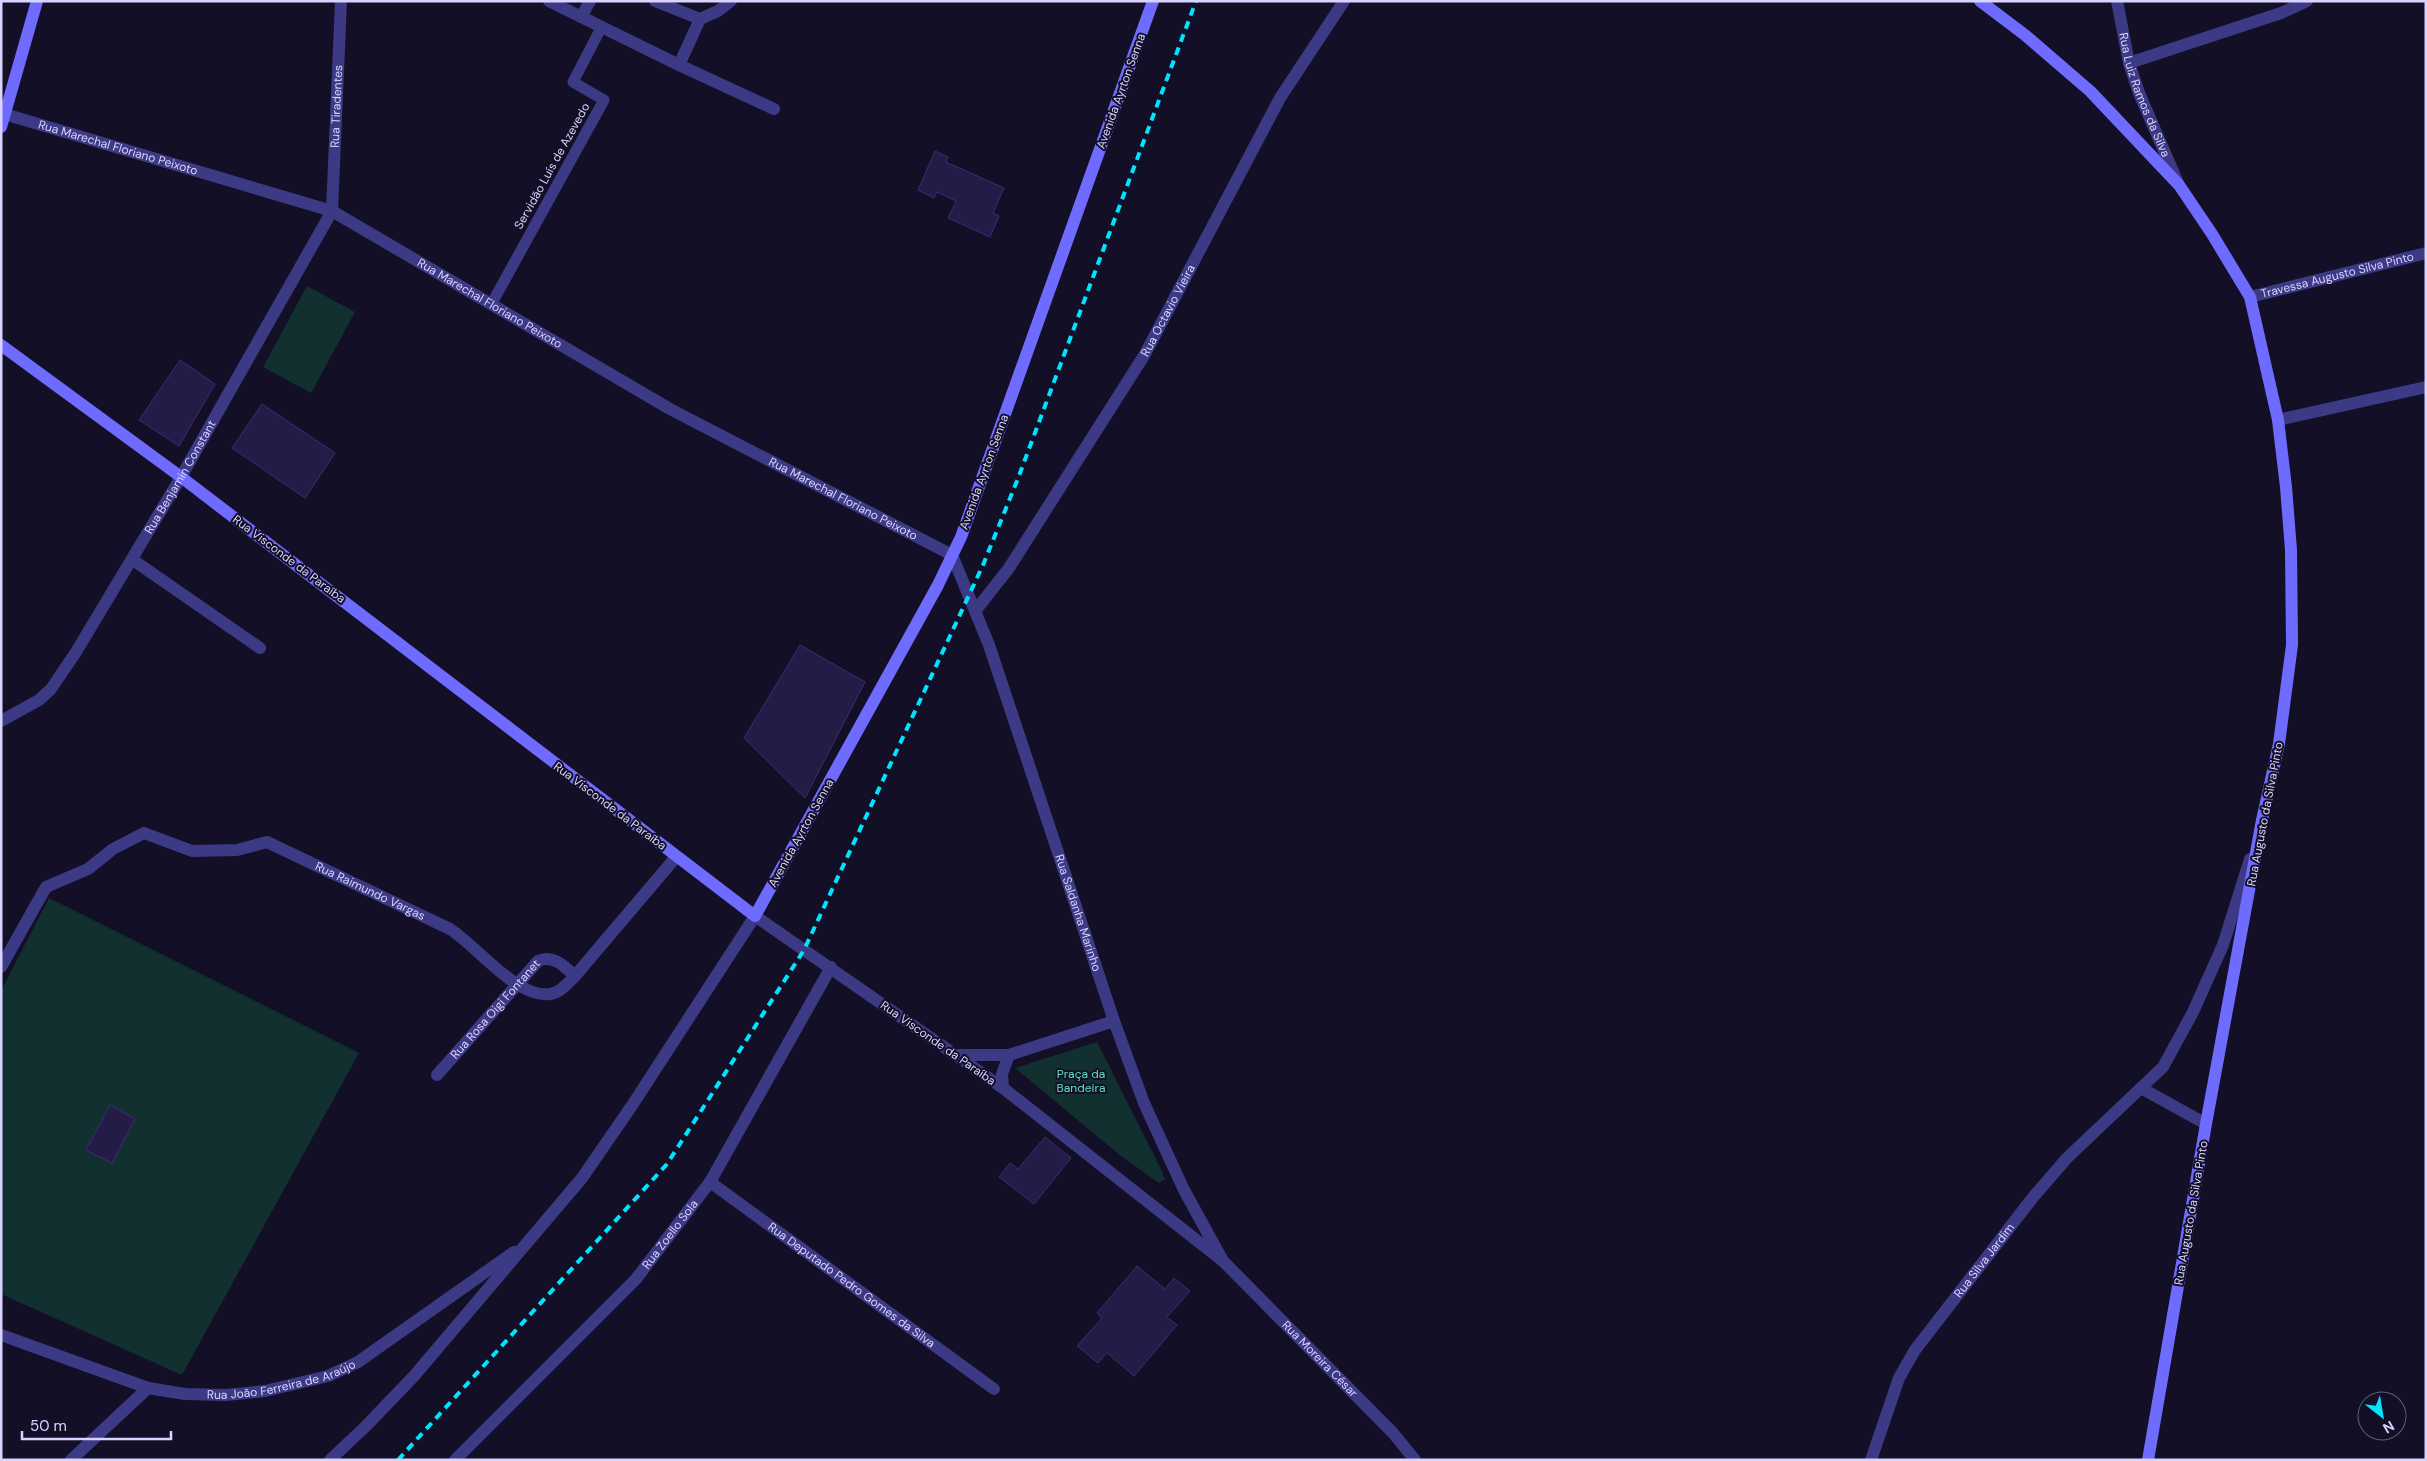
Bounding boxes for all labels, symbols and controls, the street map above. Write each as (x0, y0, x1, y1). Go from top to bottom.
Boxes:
street label: Avenida Ayrton Senna (1093, 31, 1149, 151)
street label: Rua Luiz Ramos da Silva (2115, 31, 2174, 159)
street label: Rua Tiradentes (327, 65, 346, 148)
street label: Servidão Luís de Azevedo (511, 100, 593, 232)
street label: Rua Marechal Floriano Peixoto (36, 116, 200, 179)
street label: Travessa Augusto Silva Pinto (2259, 248, 2416, 302)
street label: Rua Marechal Floriano Peixoto (414, 255, 565, 352)
street label: Rua Octavio Vieira (1137, 262, 1199, 359)
street label: Avenida Ayrton Senna (956, 412, 1012, 532)
street label: Rua Benjamin Constant (141, 417, 220, 537)
street label: Rua Marechal Floriano Peixoto (766, 454, 920, 544)
street label: Rua Visconde da Paraíba (229, 511, 349, 607)
street label: Rua Augusto da Silva Pinto (2243, 741, 2287, 887)
street label: Rua Visconde da Paraíba (550, 758, 670, 854)
street label: Avenida Ayrton Senna (765, 776, 837, 890)
street label: Rua Saldanha Marinho (1051, 852, 1105, 973)
street label: Rua Raimundo Vargas (313, 858, 428, 924)
street label: Rua Rosa Oigi Fontanet (447, 956, 544, 1062)
street label: Rua Visconde da Paraíba (877, 997, 999, 1089)
park label: Praça da Bandeira (1057, 1066, 1105, 1096)
street label: Rua Augusto da Silva Pinto (2170, 1139, 2212, 1287)
street label: Rua Zoello Sola (638, 1197, 702, 1272)
street label: Rua Deputado Pedro Gomes da Silva (765, 1219, 938, 1351)
street label: Rua Silva Jardim (1950, 1220, 2018, 1301)
street label: Rua Moreira César (1279, 1317, 1362, 1401)
street label: Rua João Ferreira de Araújo (207, 1356, 358, 1403)
north arrow (2357, 1391, 2407, 1441)
scale bar (22, 1408, 171, 1440)
text: 50 m (30, 1416, 67, 1436)
text: N (2380, 1417, 2398, 1437)

